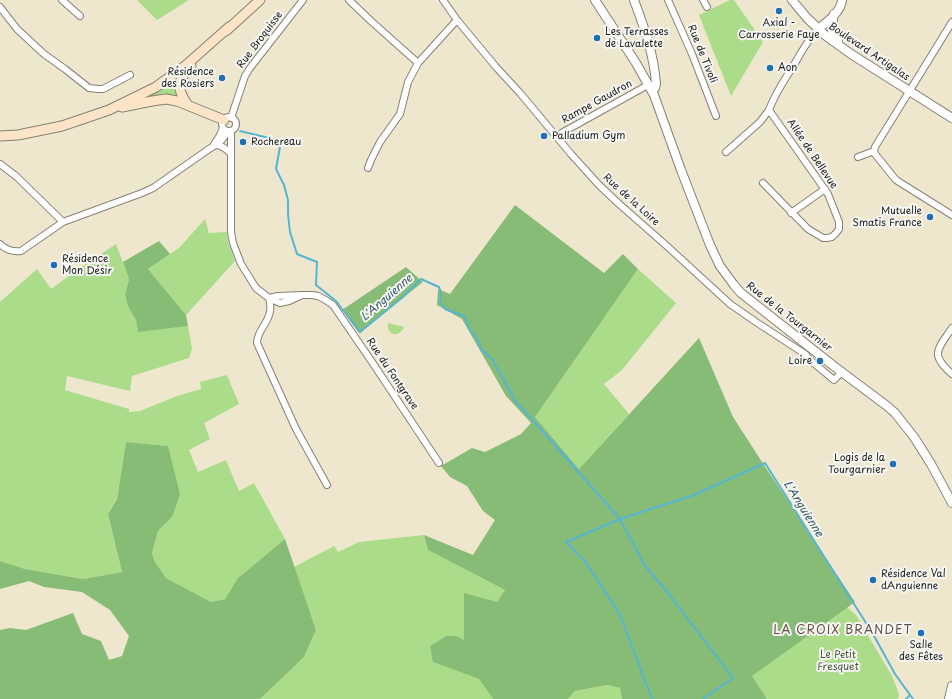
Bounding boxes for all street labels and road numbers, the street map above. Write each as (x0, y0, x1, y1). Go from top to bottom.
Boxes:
street label: Rue Broquisse (235, 9, 285, 71)
street label: Boulevard Artigalas (826, 20, 912, 84)
street label: Rue de Tivoli (685, 23, 719, 85)
street label: Rampe Gaudron (560, 78, 634, 126)
street label: Allée de Bellevue (784, 117, 840, 191)
street label: Rue de la Loire (600, 172, 662, 228)
street label: Rue de la Tourgarnier (744, 280, 834, 354)
street label: Rue du Fontgrave (364, 336, 420, 412)

